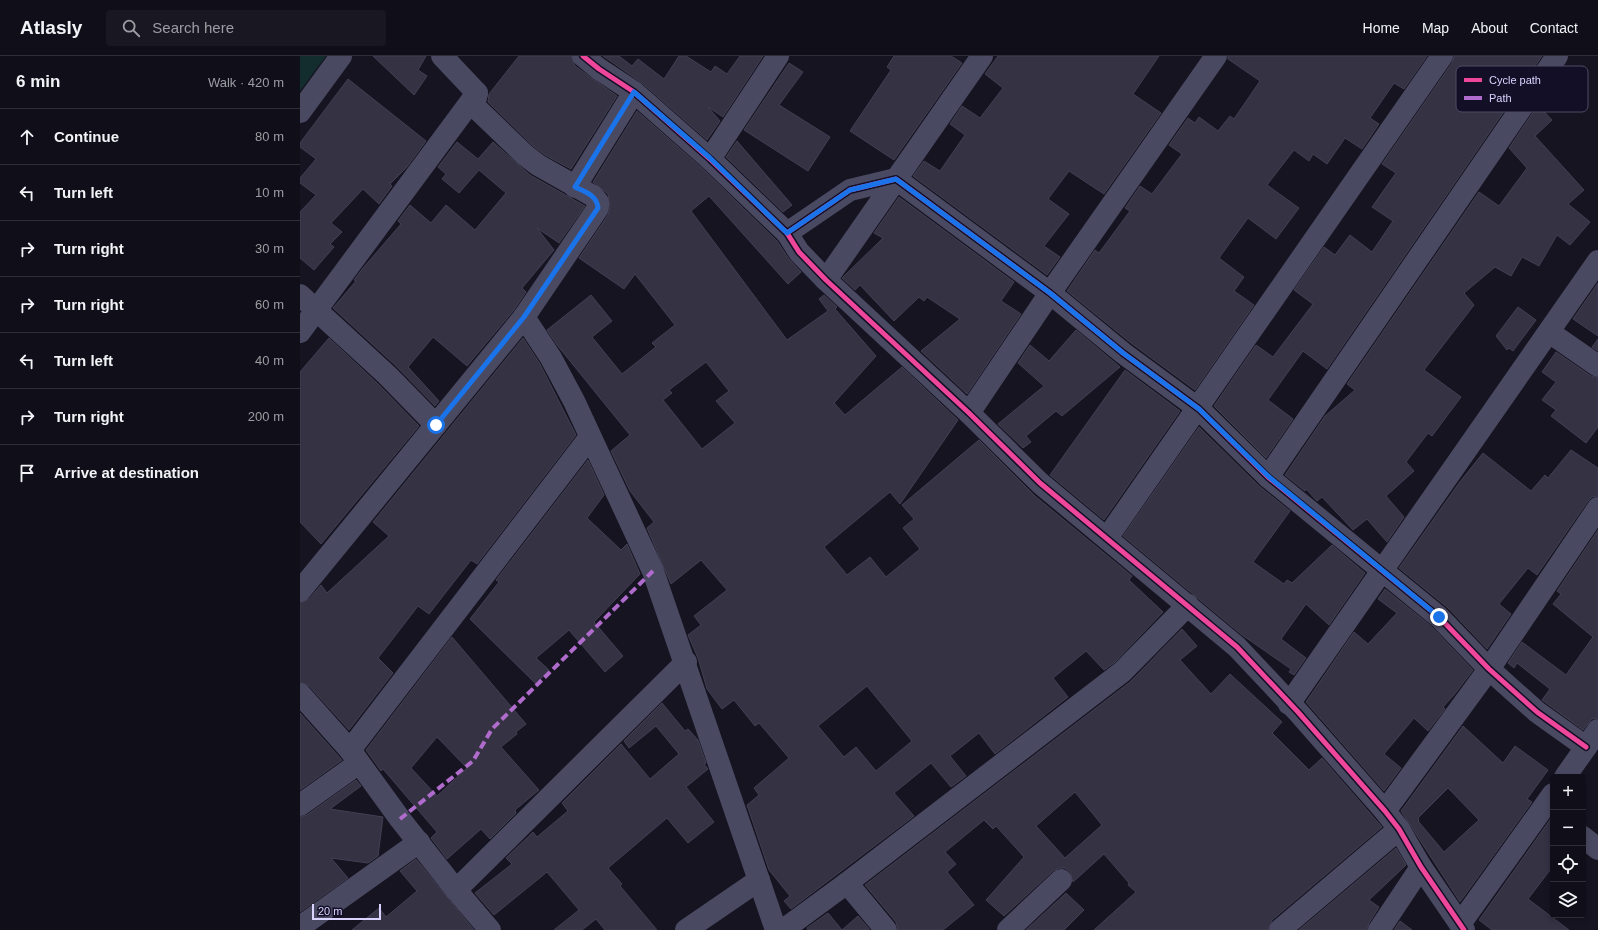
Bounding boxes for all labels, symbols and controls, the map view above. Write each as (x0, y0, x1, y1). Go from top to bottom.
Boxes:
search box (106, 10, 386, 46)
text: Atlasly (20, 17, 82, 38)
icon: search (120, 17, 142, 39)
text: Search here (152, 19, 234, 36)
text: Home (1363, 20, 1400, 36)
text: Map (1422, 20, 1449, 36)
text: About (1471, 20, 1508, 36)
text: Contact (1530, 20, 1578, 36)
legend (1456, 66, 1588, 112)
text: 6 min (16, 72, 60, 91)
text: Cycle path (1489, 74, 1541, 86)
text: Walk · 420 m (208, 75, 284, 90)
text: Path (1489, 92, 1512, 104)
icon: ahead (16, 126, 38, 148)
text: Continue (54, 128, 119, 145)
text: 80 m (255, 129, 284, 144)
icon: left (16, 182, 38, 204)
text: Turn left (54, 184, 113, 201)
text: 10 m (255, 185, 284, 200)
icon: right (16, 238, 38, 260)
text: Turn right (54, 240, 124, 257)
text: 30 m (255, 241, 284, 256)
icon: right (16, 294, 38, 316)
text: Turn right (54, 296, 124, 313)
text: 60 m (255, 297, 284, 312)
icon: left (16, 350, 38, 372)
text: Turn left (54, 352, 113, 369)
text: 40 m (255, 353, 284, 368)
icon: right (16, 406, 38, 428)
text: Turn right (54, 408, 124, 425)
text: 200 m (248, 409, 284, 424)
route start (427, 416, 445, 434)
icon: arrive (16, 462, 38, 484)
text: Arrive at destination (54, 464, 199, 481)
route end (1430, 608, 1448, 626)
map controls (1550, 774, 1586, 918)
button: + (1550, 774, 1586, 810)
button: − (1550, 810, 1586, 846)
button: locate (1550, 846, 1586, 882)
button: layers (1550, 882, 1586, 918)
scale bar (312, 902, 381, 921)
text: 20 m (318, 905, 342, 917)

